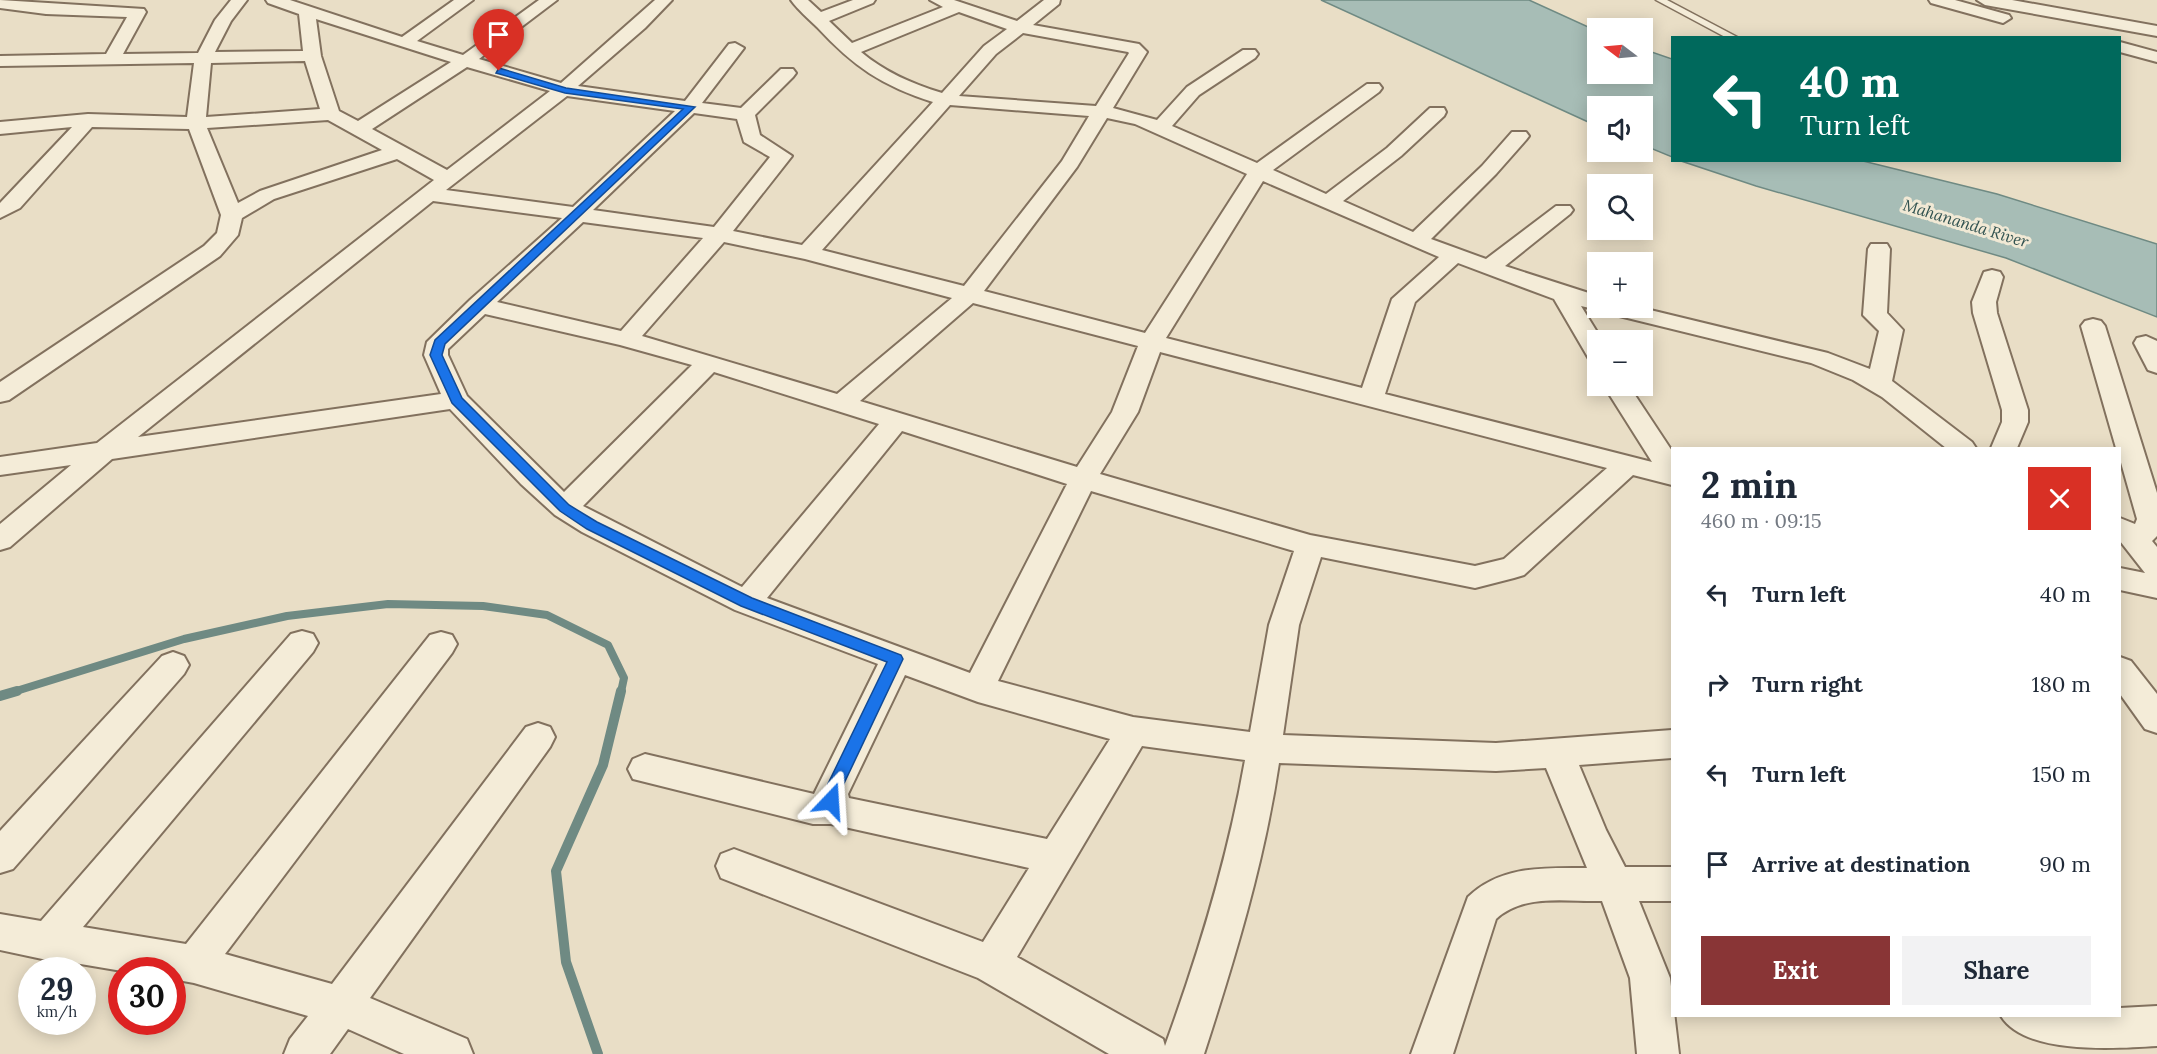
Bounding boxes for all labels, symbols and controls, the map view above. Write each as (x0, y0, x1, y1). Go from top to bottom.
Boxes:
pin (473, 9, 524, 71)
icon: arrive (482, 18, 515, 51)
north arrow (1587, 18, 1653, 84)
map controls (1587, 18, 1653, 396)
text: 40 m (1800, 55, 1899, 109)
icon: left (1701, 60, 1779, 138)
button: sound (1587, 96, 1653, 162)
text: Turn left (1800, 108, 1910, 142)
button: search (1587, 174, 1653, 240)
water label: Mahananda River (1901, 194, 2032, 252)
button: + (1587, 252, 1653, 318)
button: − (1587, 330, 1653, 396)
text: 2 min (1701, 462, 1798, 508)
button: close (2028, 467, 2091, 530)
text: 460 m · 09:15 (1701, 508, 1822, 533)
icon: left (1701, 578, 1734, 611)
text: Turn left (1752, 580, 1846, 608)
text: 40 m (2040, 580, 2091, 608)
icon: right (1701, 668, 1734, 701)
text: Turn right (1752, 670, 1863, 698)
text: 180 m (2032, 670, 2091, 698)
icon: left (1701, 758, 1734, 791)
text: Turn left (1752, 760, 1846, 788)
text: 150 m (2032, 760, 2091, 788)
position arrow (799, 769, 863, 833)
icon: arrive (1701, 848, 1734, 881)
text: Arrive at destination (1752, 850, 1970, 878)
text: 90 m (2039, 850, 2091, 878)
button: Exit (1701, 936, 1890, 1005)
button: Share (1902, 936, 2091, 1005)
speed limit sign: 30 (108, 957, 186, 1035)
text: 29 (40, 970, 74, 1008)
text: km/h (37, 1002, 77, 1021)

